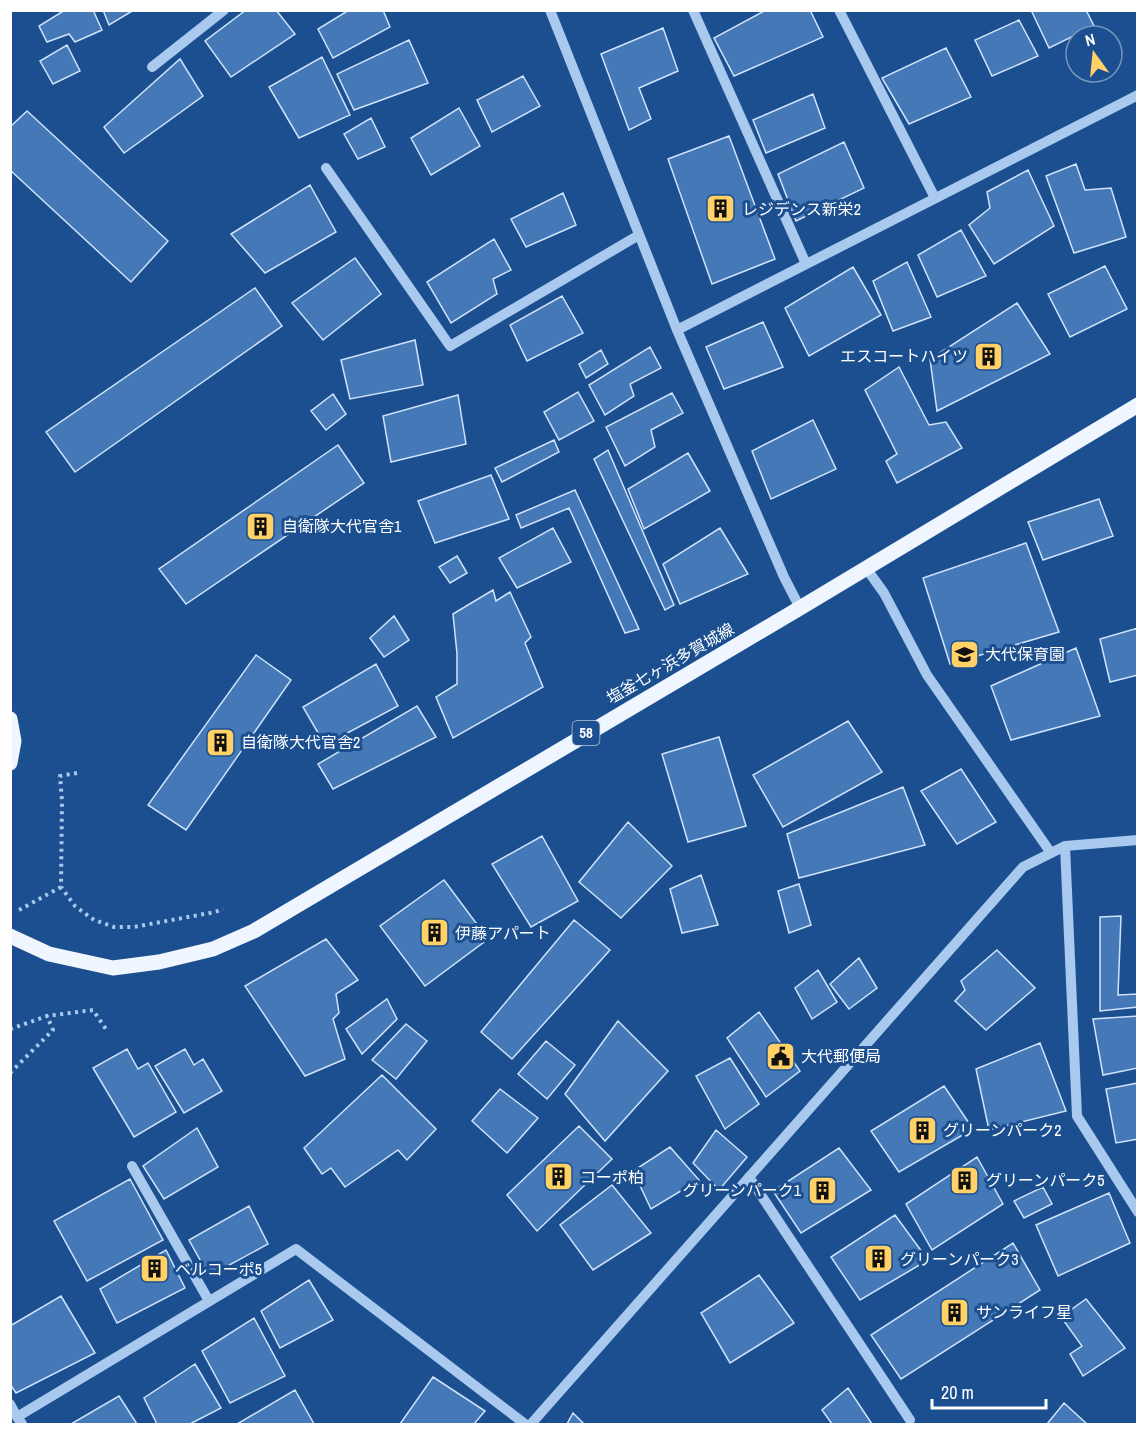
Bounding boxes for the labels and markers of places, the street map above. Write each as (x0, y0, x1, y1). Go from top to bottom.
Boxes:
building icon: レジデンス新栄2 (705, 193, 737, 225)
place label: レジデンス新栄2 (742, 198, 861, 220)
building icon: エスコートハイツ (973, 340, 1005, 372)
place label: エスコートハイツ (840, 345, 968, 367)
building icon: 自衛隊大代官舎1 (245, 510, 277, 542)
place label: 自衛隊大代官舎1 (282, 515, 402, 537)
school or university icon: 大代保育園 (948, 638, 980, 670)
place label: 大代保育園 (985, 643, 1065, 665)
building icon: 自衛隊大代官舎2 (204, 726, 236, 758)
place label: 自衛隊大代官舎2 (241, 731, 360, 753)
building icon: 伊藤アパート (418, 917, 450, 949)
place label: 伊藤アパート (455, 922, 551, 944)
public building icon: 大代郵便局 (764, 1040, 796, 1072)
place label: 大代郵便局 (801, 1045, 881, 1067)
building icon: グリーンパーク2 (906, 1114, 938, 1146)
place label: グリーンパーク2 (943, 1119, 1062, 1141)
building icon: コーポ柏 (543, 1161, 575, 1193)
building icon: グリーンパーク5 (949, 1164, 981, 1196)
place label: コーポ柏 (580, 1166, 644, 1188)
place label: グリーンパーク5 (986, 1169, 1105, 1191)
building icon: グリーンパーク1 (806, 1174, 838, 1206)
place label: グリーンパーク1 (683, 1179, 802, 1201)
building icon: グリーンパーク3 (863, 1243, 895, 1275)
place label: グリーンパーク3 (900, 1248, 1019, 1270)
building icon: ベルコーポ5 (138, 1253, 170, 1285)
place label: ベルコーポ5 (175, 1258, 262, 1280)
building icon: サンライフ星 (939, 1296, 971, 1328)
place label: サンライフ星 (976, 1301, 1072, 1323)

